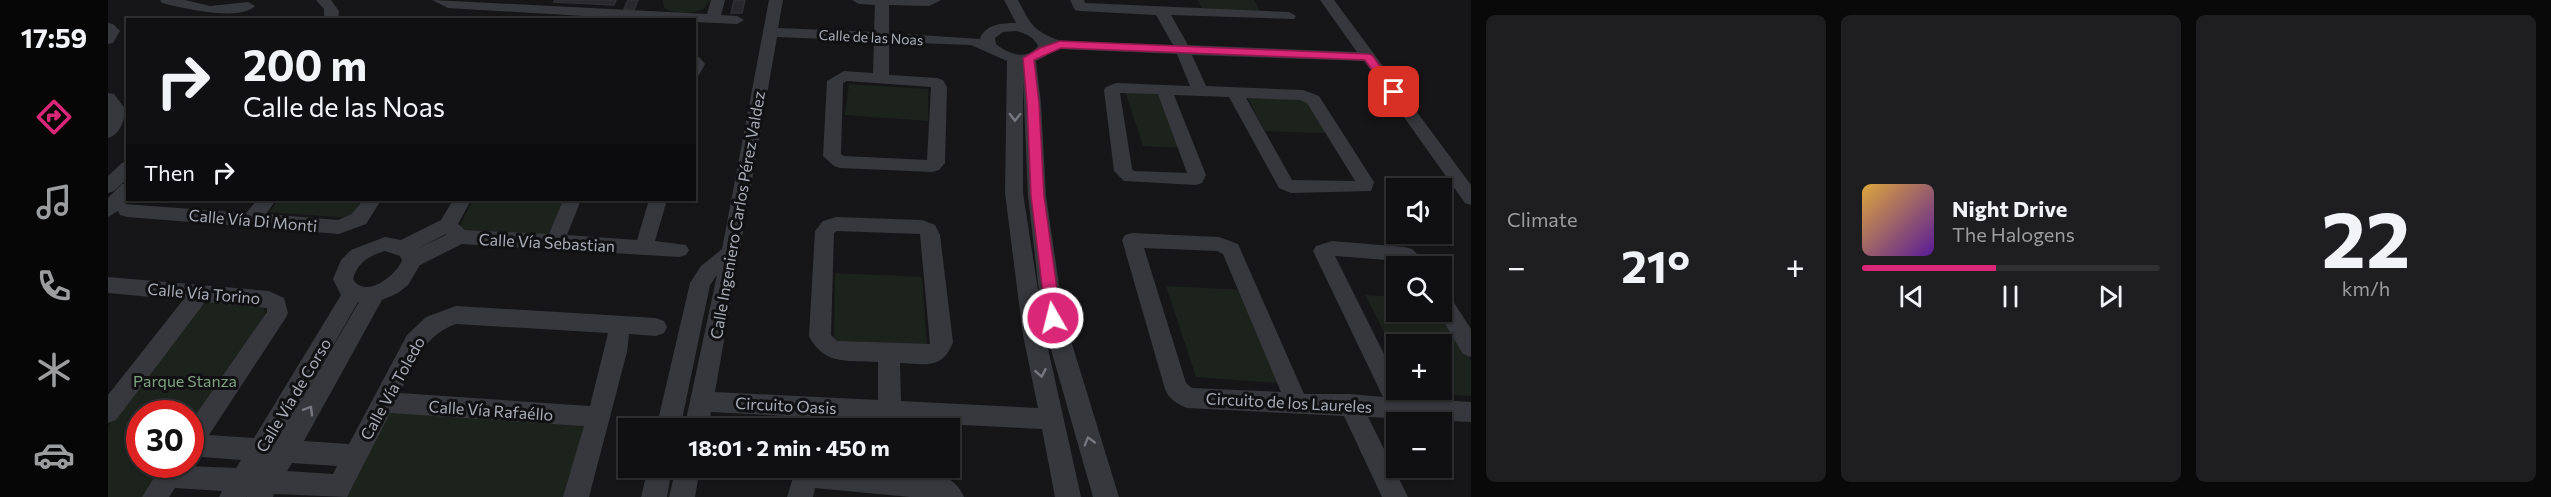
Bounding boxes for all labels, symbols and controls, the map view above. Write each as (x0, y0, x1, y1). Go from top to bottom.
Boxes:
text: 17:59 (21, 21, 87, 54)
street label: Calle de las Noas (818, 26, 924, 48)
text: 200 m (243, 38, 367, 90)
icon: right (144, 42, 222, 120)
pin (1368, 66, 1419, 117)
icon: arrive (1377, 75, 1410, 108)
street label: Calle Ingeniero Carlos Pérez Valdez (706, 89, 768, 341)
text: Calle de las Noas (243, 90, 445, 123)
icon: directions (33, 96, 75, 138)
one-way arrow (1009, 113, 1022, 122)
icon: right (207, 156, 240, 189)
text: Then (144, 159, 195, 186)
map controls (1386, 178, 1452, 478)
button: sound (1386, 178, 1452, 244)
icon: music (33, 181, 75, 223)
text: 22 (2322, 189, 2410, 284)
text: Night Drive (1952, 195, 2067, 222)
street label: Calle Vía Di Monti (188, 205, 318, 235)
text: Climate (1507, 207, 1577, 231)
text: The Halogens (1952, 222, 2075, 246)
street label: Calle Vía Sebastian (478, 229, 616, 255)
text: 21° (1621, 237, 1690, 292)
text: − (1507, 245, 1526, 286)
text: + (1786, 245, 1805, 286)
button: search (1386, 256, 1452, 322)
icon: phone (33, 265, 75, 307)
text: km/h (2342, 276, 2390, 300)
street label: Calle Vía Torino (147, 279, 261, 307)
icon: previous (1895, 280, 1928, 313)
icon: pause (1994, 280, 2027, 313)
icon: next (2094, 280, 2127, 313)
position arrow (1021, 286, 1085, 350)
street label: Calle Vía Toledo (356, 333, 428, 443)
button: + (1386, 334, 1452, 400)
street label: Calle Vía de Corso (252, 335, 334, 455)
icon: climate (33, 349, 75, 391)
one-way arrow (1034, 368, 1047, 378)
park label: Parque Stanza (133, 371, 237, 390)
street label: Circuito de los Laureles (1205, 388, 1373, 416)
street label: Circuito Oasis (735, 393, 837, 417)
street label: Calle Vía Rafaéllo (428, 396, 554, 424)
speed limit sign: 30 (126, 400, 204, 478)
one-way arrow (301, 406, 313, 416)
button: − (1386, 412, 1452, 478)
icon: car (33, 434, 75, 476)
text: 18:01 · 2 min · 450 m (688, 434, 890, 461)
one-way arrow (1084, 436, 1096, 447)

